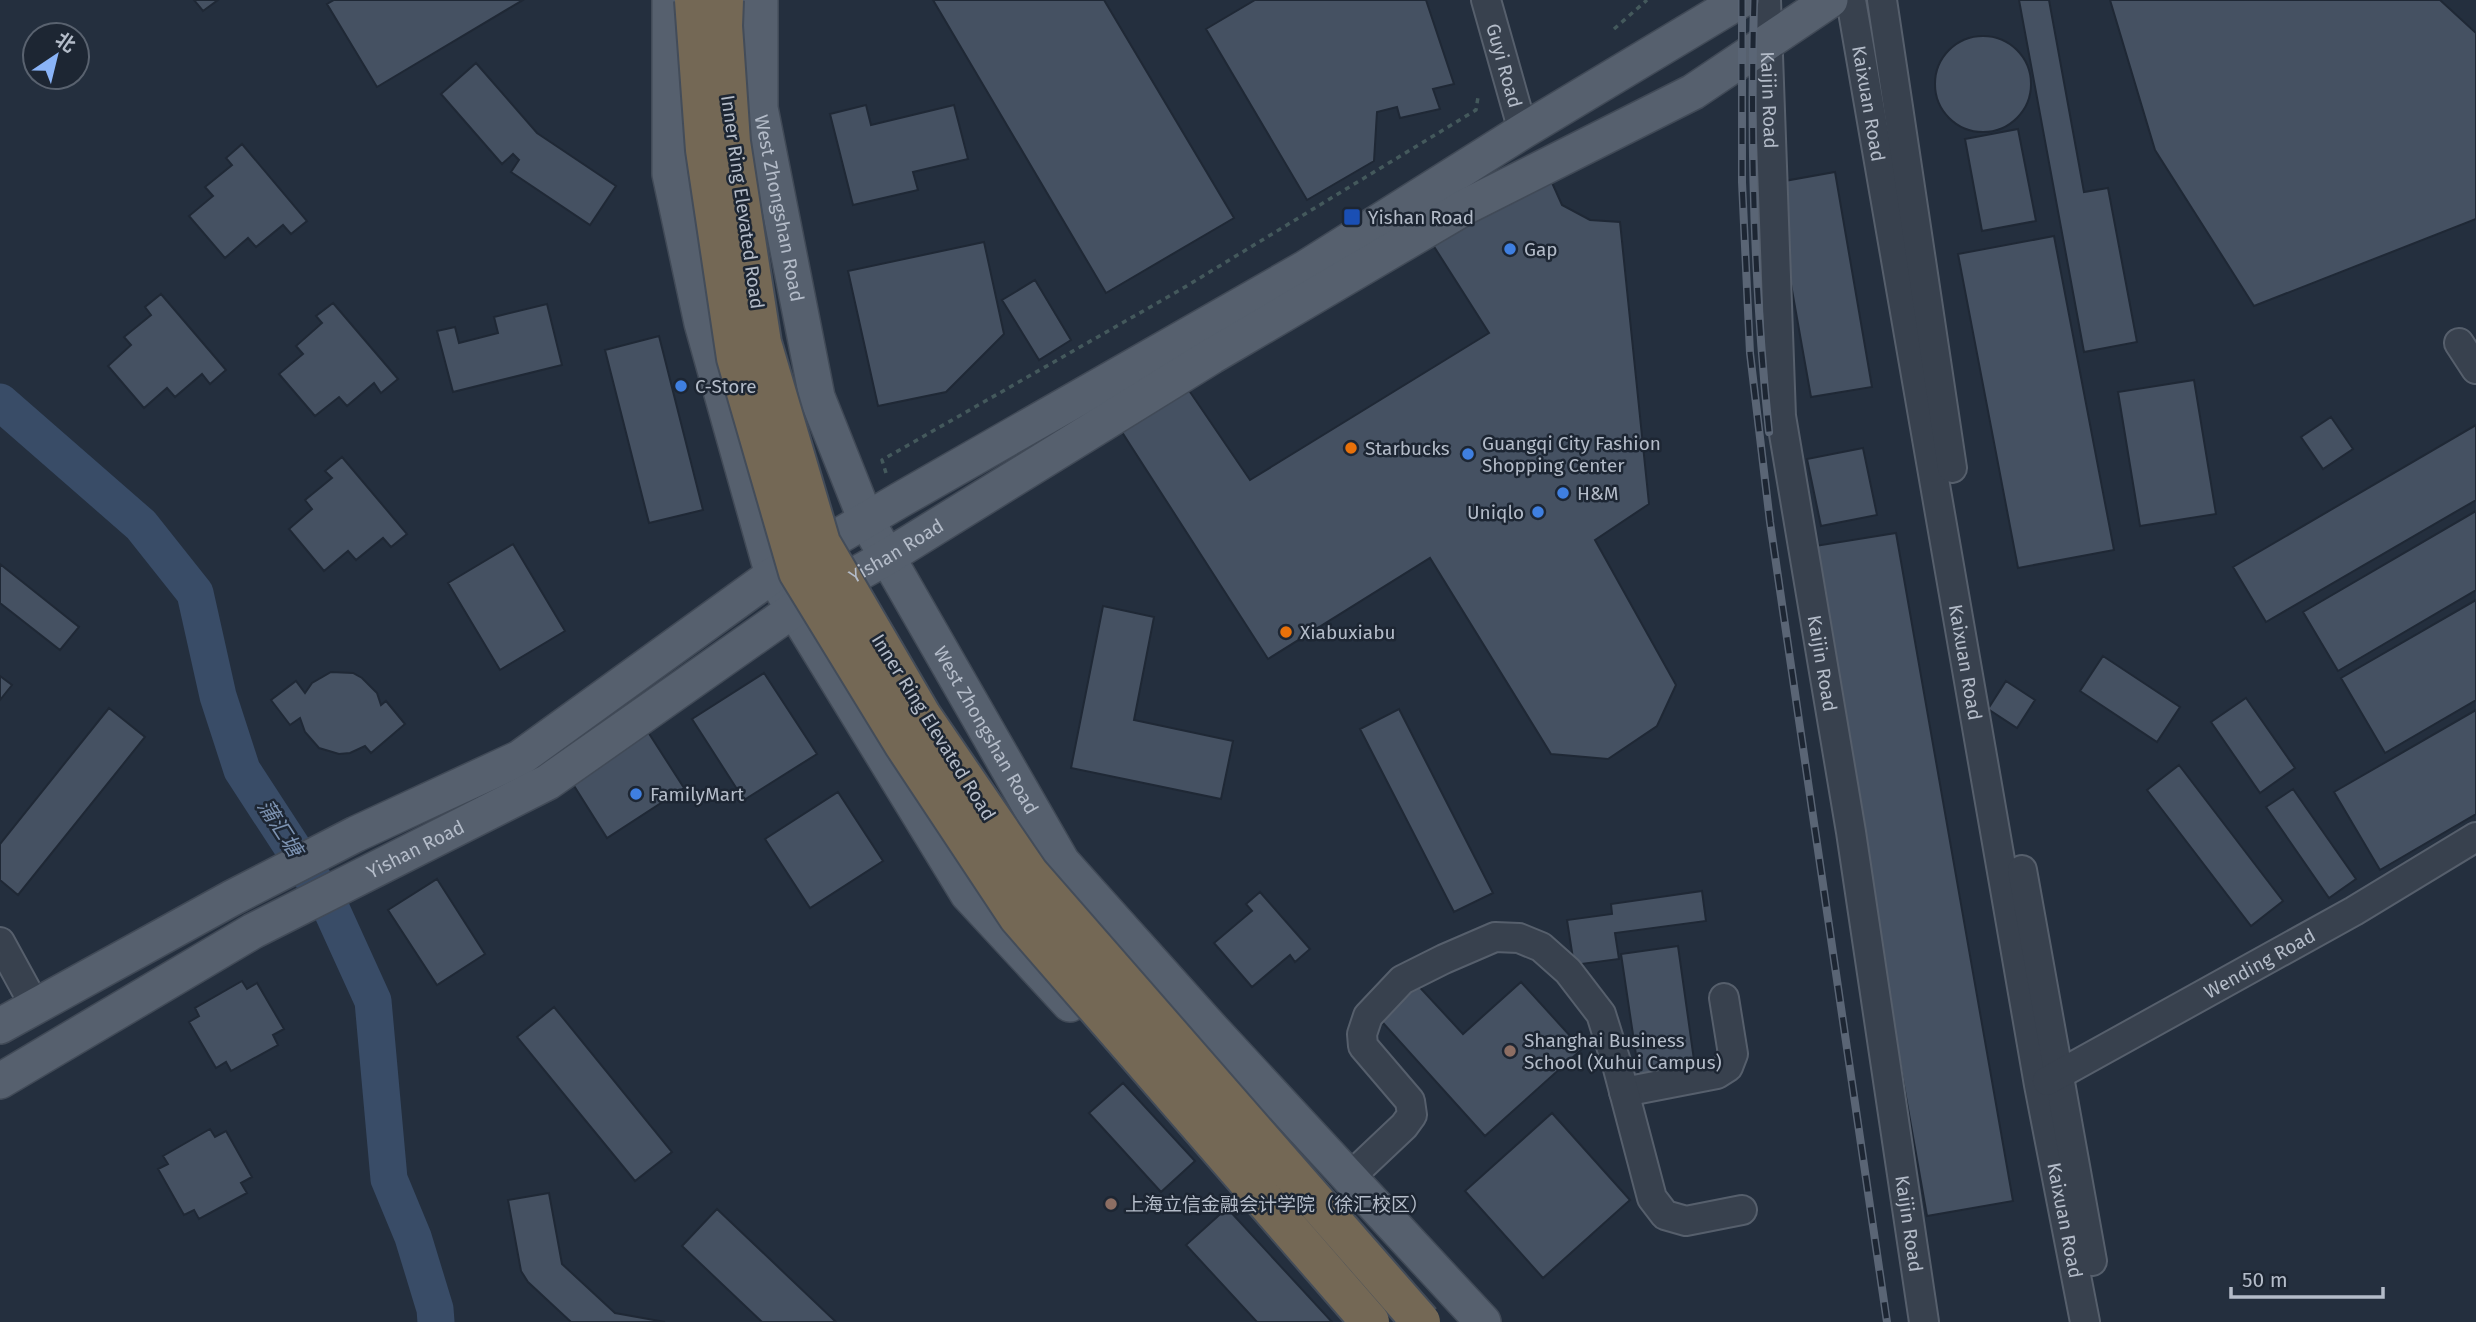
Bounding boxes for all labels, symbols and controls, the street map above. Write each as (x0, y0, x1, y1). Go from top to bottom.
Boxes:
north arrow (21, 21, 91, 91)
street label: Guyi Road (1481, 21, 1527, 110)
text: 北 (51, 28, 80, 57)
street label: Kaixuan Road (1847, 44, 1890, 163)
street label: Kaijin Road (1756, 51, 1782, 149)
street label: Inner Ring Elevated Road (716, 94, 769, 311)
street label: West Zhongshan Road (750, 113, 809, 304)
place label: Yishan Road (1368, 206, 1474, 229)
marker: Yishan Road (1342, 207, 1362, 227)
place label: Gap (1524, 238, 1558, 261)
marker: Gap (1502, 241, 1518, 257)
place label: C-Store (695, 375, 757, 398)
marker: C-Store (673, 378, 689, 394)
place label: Guangqi City Fashion Shopping Center (1482, 432, 1661, 477)
place label: Starbucks (1365, 437, 1450, 460)
marker: Starbucks (1343, 440, 1359, 456)
marker: Guangqi City Fashion Shopping Center (1460, 446, 1476, 462)
place label: H&M (1577, 482, 1619, 505)
marker: H&M (1555, 485, 1571, 501)
place label: Uniqlo (1467, 501, 1524, 524)
marker: Uniqlo (1530, 504, 1546, 520)
street label: Yishan Road (845, 514, 948, 588)
street label: Kaixuan Road (1944, 602, 1987, 722)
street label: Kaijin Road (1803, 613, 1842, 713)
place label: Xiabuxiabu (1300, 621, 1396, 644)
marker: Xiabuxiabu (1278, 624, 1294, 640)
street label: Inner Ring Elevated Road (867, 630, 1001, 825)
street label: West Zhongshan Road (929, 642, 1043, 818)
place label: FamilyMart (650, 783, 744, 806)
marker: FamilyMart (628, 786, 644, 802)
water label: 蒲汇塘 (252, 795, 310, 864)
street label: Yishan Road (363, 815, 468, 884)
street label: Wending Road (2200, 924, 2319, 1004)
place label: Shanghai Business School (Xuhui Campus) (1524, 1029, 1722, 1074)
marker: Shanghai Business School (Xuhui Campus) (1502, 1043, 1518, 1059)
street label: Kaixuan Road (2042, 1161, 2087, 1280)
street label: Kaijin Road (1890, 1174, 1927, 1274)
place label: 上海立信金融会计学院（徐汇校区） (1125, 1193, 1429, 1216)
marker: 上海立信金融会计学院（徐汇校区） (1103, 1196, 1119, 1212)
scale bar (2231, 1256, 2383, 1300)
text: 50 m (2242, 1267, 2288, 1293)

